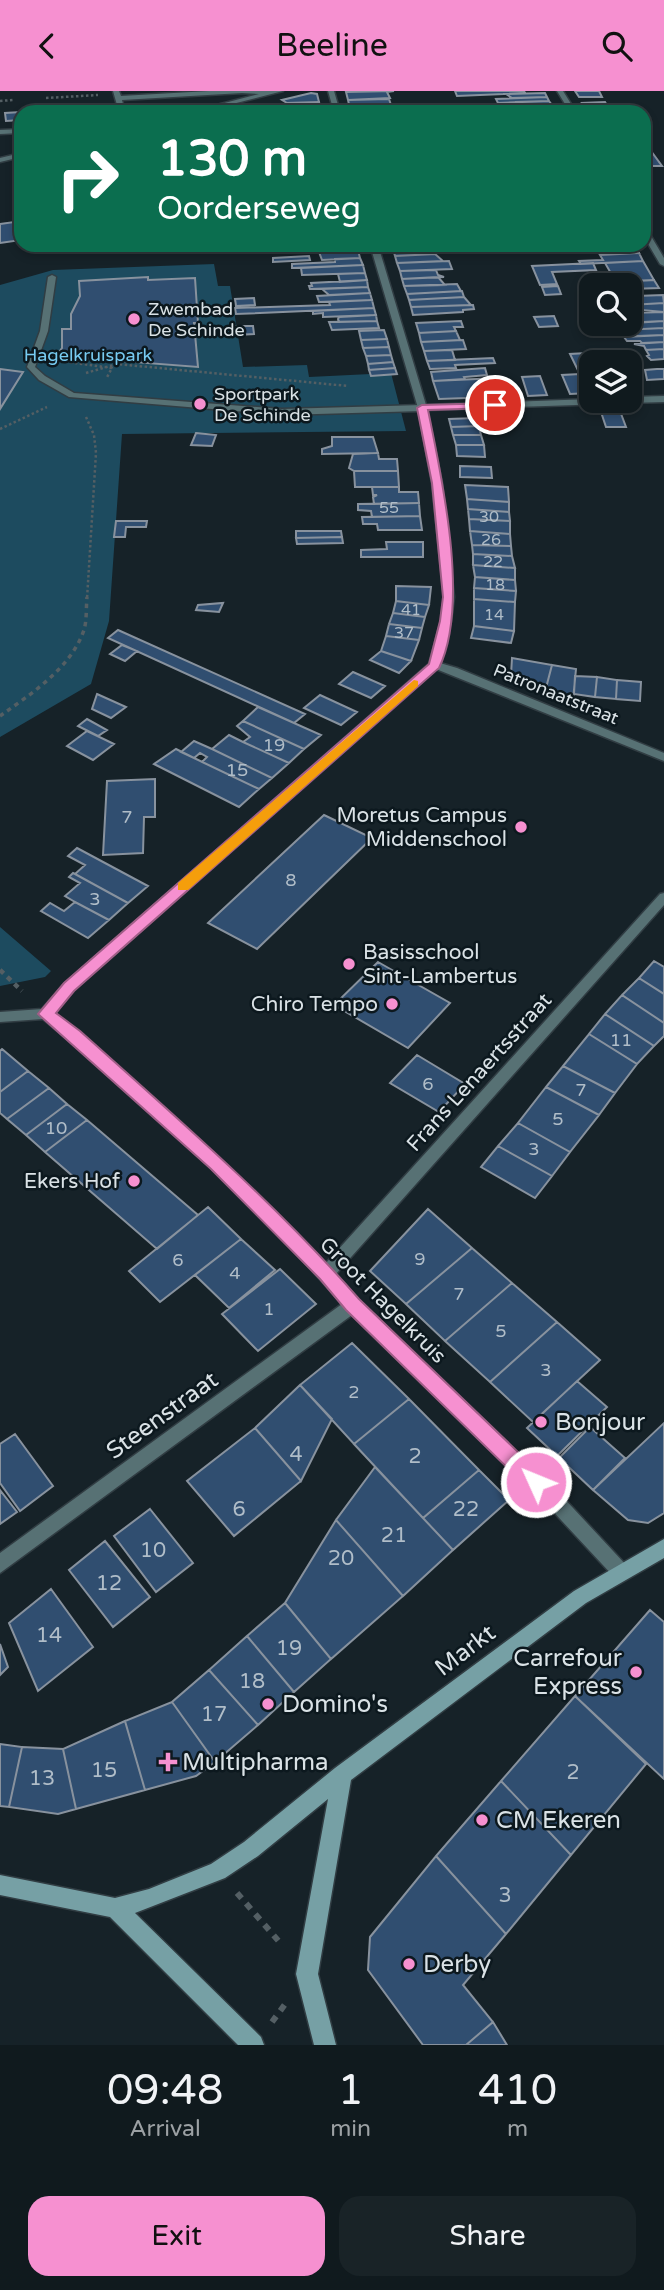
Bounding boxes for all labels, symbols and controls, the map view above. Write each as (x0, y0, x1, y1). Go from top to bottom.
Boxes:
icon: back (28, 27, 66, 65)
text: Beeline (276, 27, 388, 65)
icon: search (598, 27, 636, 65)
text: 130 m (157, 130, 307, 189)
icon: right (42, 133, 133, 224)
text: Oorderseweg (157, 190, 361, 228)
map controls (579, 273, 642, 413)
button: search (579, 273, 642, 336)
place label: Zwembad De Schinde (148, 298, 245, 341)
marker: Zwembad De Schinde (126, 311, 142, 327)
park label: Hagelkruispark (24, 344, 153, 366)
button: layers (579, 350, 642, 413)
pin (465, 375, 525, 435)
place label: Sportpark De Schinde (214, 383, 311, 426)
icon: arrive (476, 386, 514, 424)
marker: Sportpark De Schinde (192, 396, 208, 412)
house number: 55 (379, 498, 399, 518)
house number: 30 (479, 507, 499, 527)
house number: 26 (481, 530, 501, 550)
house number: 22 (483, 552, 503, 572)
house number: 18 (485, 575, 505, 595)
house number: 41 (401, 600, 421, 620)
house number: 14 (484, 605, 504, 625)
house number: 37 (394, 623, 414, 643)
street label: Patronaatstraat (490, 659, 622, 729)
house number: 19 (263, 734, 285, 756)
house number: 15 (226, 759, 248, 781)
place label: Moretus Campus Middenschool (336, 803, 507, 852)
house number: 7 (121, 806, 133, 828)
marker: Moretus Campus Middenschool (513, 819, 529, 835)
house number: 8 (285, 869, 297, 891)
house number: 3 (89, 888, 101, 910)
place label: Basisschool Sint-Lambertus (363, 940, 517, 989)
marker: Basisschool Sint-Lambertus (341, 956, 357, 972)
street label: Frans Lenaertsstraat (402, 988, 557, 1157)
place label: Chiro Tempo (251, 992, 378, 1017)
marker: Chiro Tempo (384, 996, 400, 1012)
house number: 11 (610, 1029, 632, 1051)
house number: 6 (422, 1073, 434, 1095)
house number: 7 (575, 1079, 587, 1101)
house number: 5 (552, 1108, 564, 1130)
house number: 10 (45, 1117, 67, 1139)
house number: 3 (528, 1138, 540, 1160)
place label: Ekers Hof (24, 1169, 120, 1194)
marker: Ekers Hof (126, 1173, 142, 1189)
street label: Groot Hagelkruis (314, 1232, 451, 1369)
house number: 9 (414, 1248, 426, 1270)
house number: 6 (172, 1249, 184, 1271)
house number: 4 (229, 1262, 241, 1284)
house number: 7 (453, 1283, 465, 1305)
house number: 1 (263, 1298, 275, 1320)
house number: 5 (495, 1320, 507, 1342)
house number: 3 (540, 1359, 552, 1381)
street label: Steenstraat (101, 1365, 224, 1466)
house number: 2 (348, 1381, 360, 1403)
place label: Bonjour (555, 1408, 646, 1437)
marker: Bonjour (533, 1414, 549, 1430)
house number: 4 (289, 1442, 303, 1467)
house number: 2 (408, 1444, 422, 1469)
position arrow (499, 1445, 573, 1519)
house number: 6 (232, 1497, 246, 1522)
house number: 22 (453, 1497, 479, 1522)
house number: 21 (381, 1523, 407, 1548)
house number: 10 (140, 1538, 166, 1563)
house number: 20 (328, 1546, 354, 1571)
house number: 12 (96, 1571, 122, 1596)
street label: Markt (429, 1618, 501, 1682)
house number: 14 (36, 1623, 62, 1648)
house number: 19 (276, 1636, 302, 1661)
place label: Carrefour Express (513, 1644, 623, 1701)
marker: Carrefour Express (628, 1664, 644, 1680)
house number: 18 (239, 1669, 265, 1694)
place label: Domino's (282, 1690, 388, 1719)
marker: Domino's (260, 1696, 276, 1712)
house number: 17 (201, 1702, 227, 1727)
place label: Multipharma (182, 1748, 329, 1777)
marker: Multipharma (160, 1754, 176, 1770)
house number: 15 (91, 1758, 117, 1783)
house number: 2 (566, 1760, 580, 1785)
house number: 13 (29, 1766, 55, 1791)
place label: CM Ekeren (496, 1806, 621, 1835)
marker: CM Ekeren (474, 1812, 490, 1828)
house number: 3 (498, 1883, 512, 1908)
place label: Derby (423, 1950, 491, 1979)
marker: Derby (401, 1956, 417, 1972)
text: 09:48 (107, 2065, 223, 2116)
text: 1 (337, 2065, 364, 2116)
text: 410 (478, 2065, 557, 2116)
text: Arrival (130, 2115, 201, 2143)
text: min (330, 2115, 371, 2143)
text: m (507, 2115, 528, 2143)
button: Exit (28, 2196, 325, 2276)
button: Share (339, 2196, 636, 2276)

